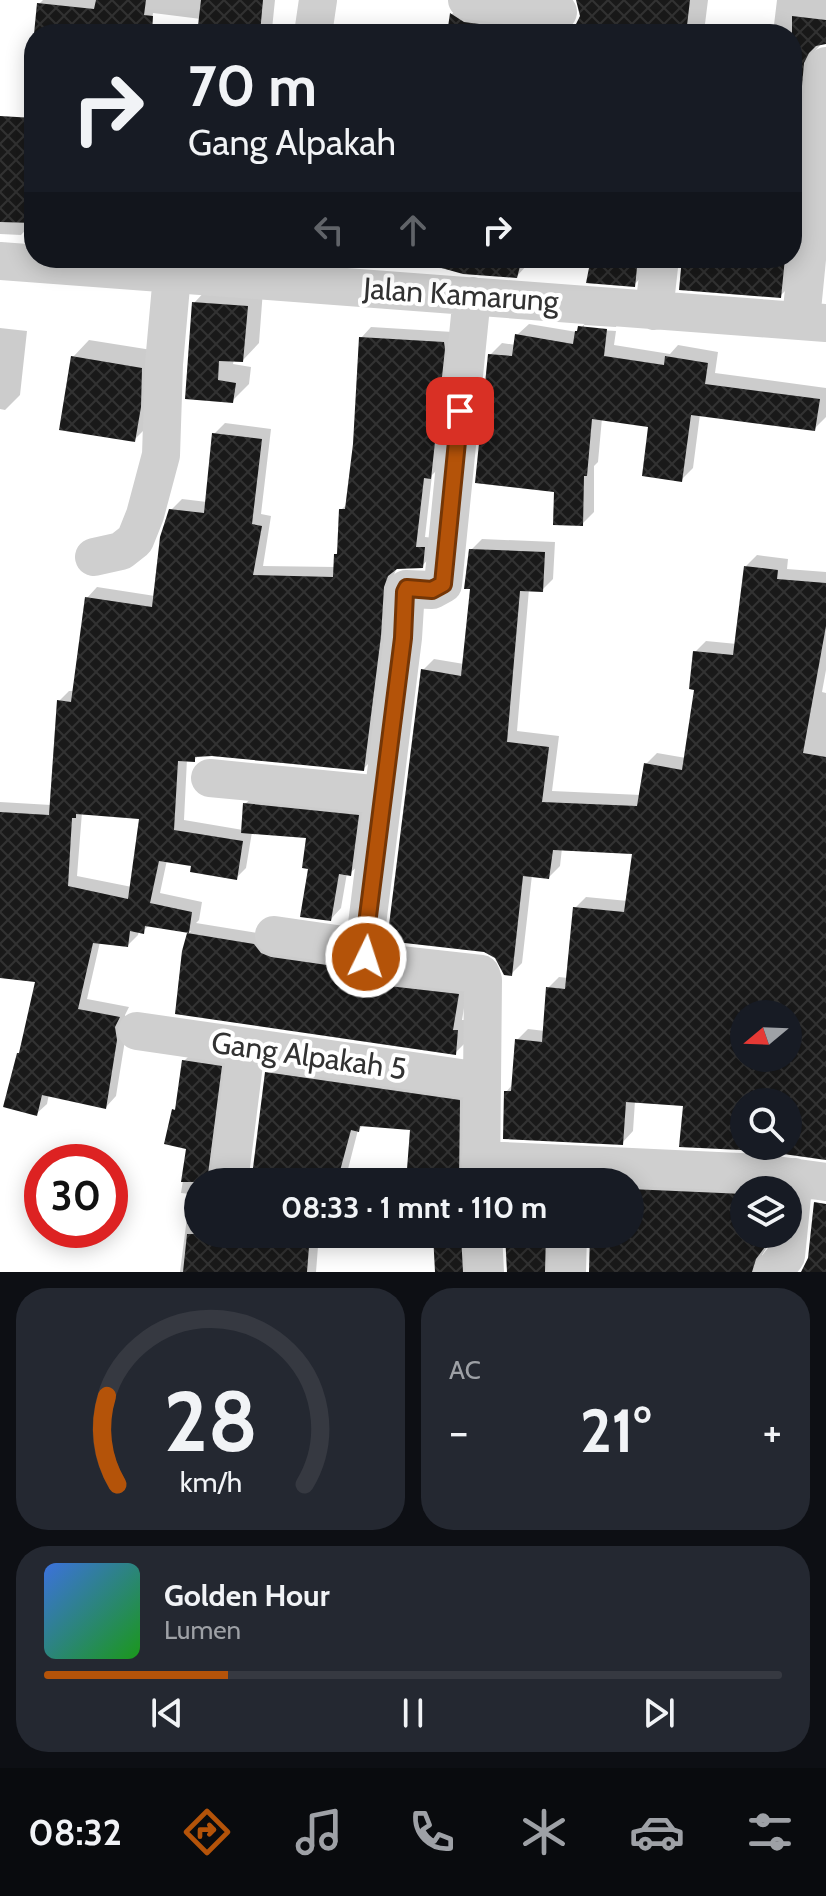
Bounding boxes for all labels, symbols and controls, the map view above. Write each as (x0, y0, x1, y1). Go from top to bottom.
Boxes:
text: 70 m (188, 52, 317, 120)
icon: right (56, 56, 160, 160)
text: Gang Alpakah (188, 120, 396, 164)
icon: left (307, 208, 351, 252)
icon: ahead (391, 208, 435, 252)
icon: right (475, 208, 519, 252)
street label: Jalan Kamarung (361, 269, 561, 320)
pin (426, 377, 494, 445)
icon: arrive (438, 389, 482, 433)
position arrow (324, 915, 408, 999)
north arrow (730, 1000, 802, 1072)
map controls (730, 1000, 802, 1248)
street label: Gang Alpakah 5 (209, 1024, 409, 1087)
button: search (730, 1088, 802, 1160)
speed limit sign: 30 (24, 1144, 128, 1248)
button: layers (730, 1176, 802, 1248)
text: 08:33 · 1 mnt · 110 m (281, 1189, 547, 1226)
text: AC (449, 1354, 481, 1386)
text: 28 (163, 1371, 258, 1472)
text: 21° (580, 1394, 651, 1467)
text: − (449, 1405, 468, 1458)
text: + (763, 1405, 782, 1458)
text: km/h (179, 1464, 242, 1499)
text: Golden Hour (164, 1577, 330, 1614)
text: Lumen (164, 1614, 241, 1646)
icon: previous (145, 1691, 189, 1735)
icon: pause (391, 1691, 435, 1735)
icon: next (637, 1691, 681, 1735)
icon: directions (179, 1804, 235, 1860)
icon: music (291, 1804, 347, 1860)
icon: phone (404, 1804, 460, 1860)
icon: climate (516, 1804, 572, 1860)
icon: car (629, 1804, 685, 1860)
icon: filters (742, 1804, 798, 1860)
text: 08:32 (28, 1810, 122, 1854)

